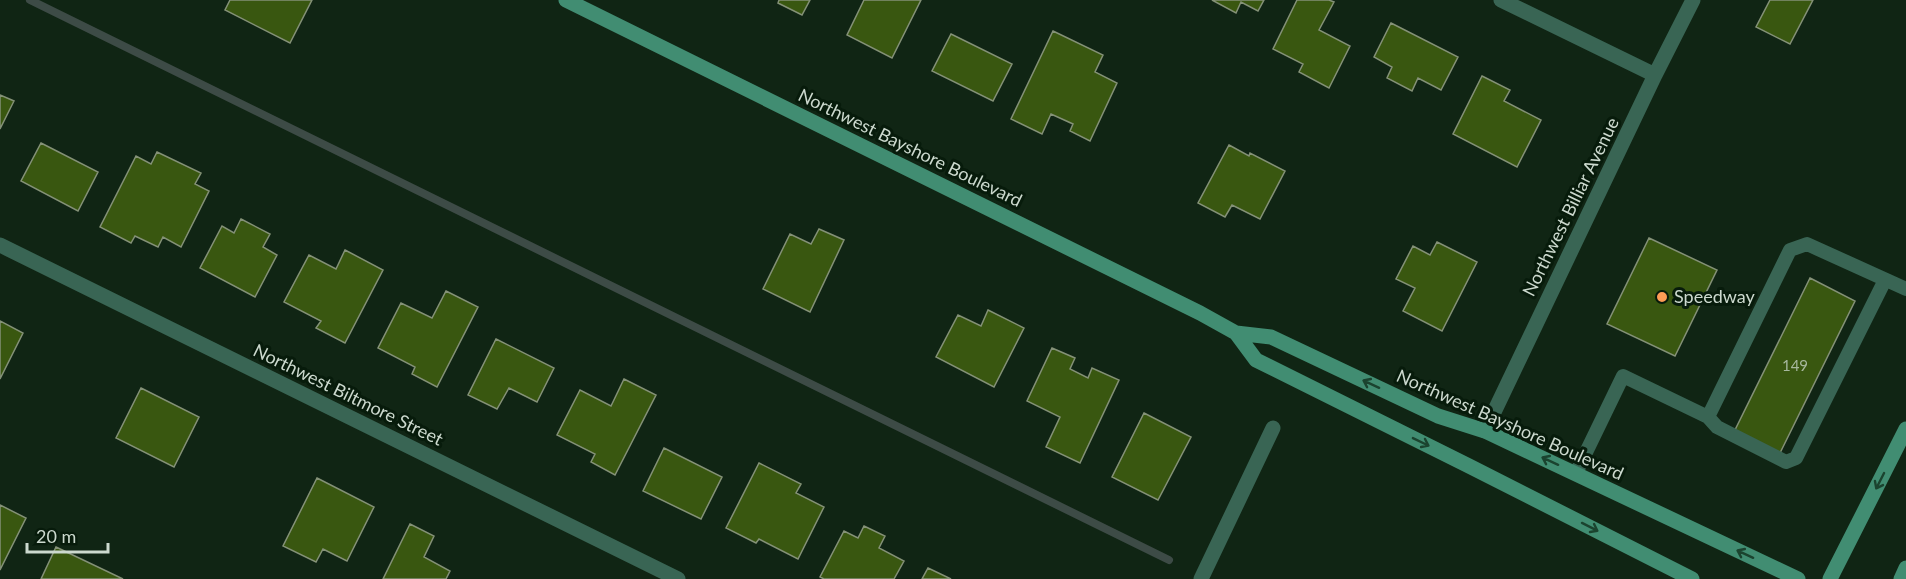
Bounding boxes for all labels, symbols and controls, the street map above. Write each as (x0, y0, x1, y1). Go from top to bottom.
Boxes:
street label: Northwest Bayshore Boulevard (795, 83, 1026, 211)
street label: Northwest Billiar Avenue (1517, 113, 1623, 300)
place label: Speedway (1674, 285, 1756, 307)
marker: Speedway (1655, 290, 1669, 304)
street label: Northwest Biltmore Street (250, 339, 447, 450)
house number: 149 (1782, 356, 1808, 374)
street label: Northwest Bayshore Boulevard (1393, 364, 1627, 484)
one-way arrow (1363, 378, 1381, 390)
one-way arrow (1412, 436, 1430, 448)
one-way arrow (1542, 455, 1560, 467)
one-way arrow (1873, 472, 1885, 490)
scale bar (27, 516, 108, 554)
one-way arrow (1580, 522, 1598, 533)
text: 20 m (36, 525, 76, 547)
one-way arrow (1737, 547, 1755, 559)

